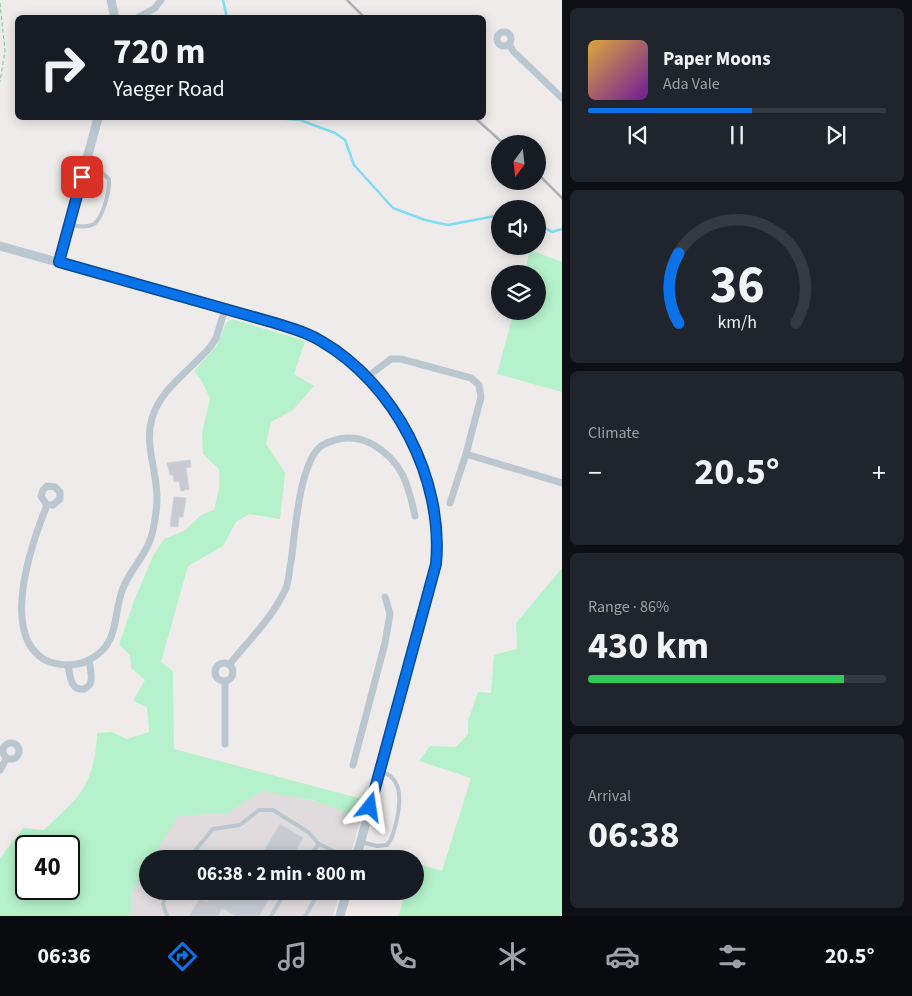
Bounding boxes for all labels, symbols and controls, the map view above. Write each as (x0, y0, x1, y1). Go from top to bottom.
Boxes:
text: 720 m (113, 27, 205, 77)
icon: right (30, 35, 95, 100)
text: Paper Moons (663, 46, 771, 73)
text: Yaeger Road (113, 73, 225, 105)
text: Ada Vale (663, 73, 720, 95)
icon: previous (624, 121, 652, 149)
icon: pause (723, 121, 751, 149)
icon: next (822, 121, 850, 149)
north arrow (491, 135, 546, 190)
map controls (491, 135, 546, 320)
pin (61, 156, 103, 198)
icon: arrive (68, 163, 96, 191)
button: sound (491, 200, 546, 255)
text: 36 (710, 249, 764, 323)
button: layers (491, 265, 546, 320)
text: km/h (717, 310, 757, 335)
text: Climate (588, 422, 639, 444)
text: 20.5° (694, 445, 780, 499)
text: − (588, 453, 602, 493)
text: + (872, 453, 886, 493)
text: Range · 86% (588, 596, 669, 618)
text: 430 km (588, 619, 709, 673)
position arrow (343, 780, 395, 832)
text: Arrival (588, 785, 631, 807)
text: 06:38 (588, 808, 680, 862)
speed limit sign: 40 (15, 835, 80, 900)
text: 06:38 · 2 min · 800 m (197, 861, 366, 888)
icon: directions (165, 939, 200, 974)
icon: music (275, 939, 310, 974)
icon: phone (385, 939, 420, 974)
icon: climate (495, 939, 530, 974)
icon: car (605, 939, 640, 974)
icon: filters (715, 939, 750, 974)
text: 06:36 (37, 940, 91, 972)
text: 20.5° (825, 940, 874, 972)

